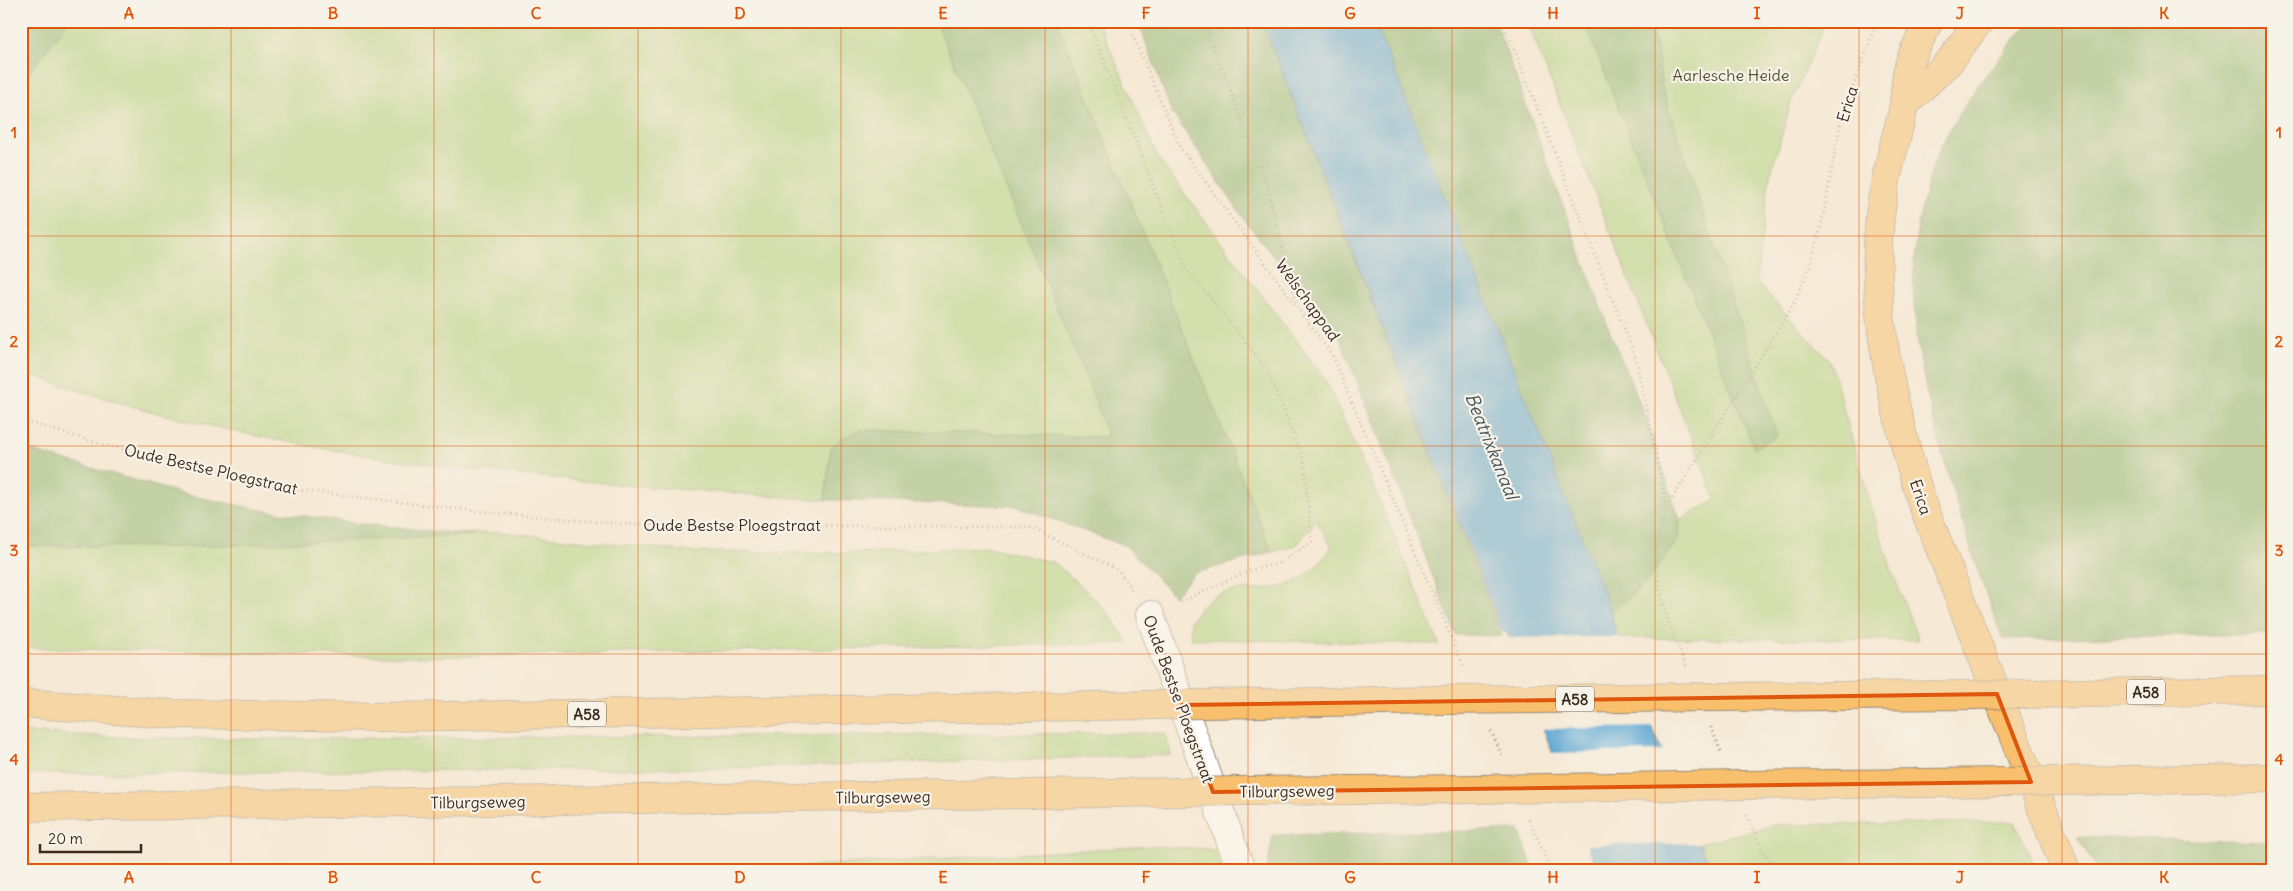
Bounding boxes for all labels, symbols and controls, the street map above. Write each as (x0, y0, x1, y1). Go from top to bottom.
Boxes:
text: A (124, 3, 134, 23)
text: B (328, 3, 339, 23)
text: C (531, 3, 542, 23)
text: D (734, 3, 746, 23)
text: E (938, 3, 948, 23)
text: F (1141, 3, 1151, 23)
text: G (1344, 3, 1356, 23)
text: H (1547, 3, 1559, 23)
text: I (1754, 3, 1761, 23)
text: J (1956, 3, 1965, 23)
text: K (2159, 3, 2169, 23)
park label: Aarlesche Heide (1673, 65, 1789, 85)
street label: Erica (1832, 84, 1862, 124)
text: 1 (11, 122, 17, 142)
text: 1 (2276, 122, 2282, 142)
street label: Welschappad (1271, 255, 1345, 345)
text: 2 (10, 331, 19, 351)
text: 2 (2275, 331, 2284, 351)
water label: Beatrixkanaal (1460, 390, 1525, 505)
street label: Oude Bestse Ploegstraat (122, 439, 300, 499)
street label: Erica (1906, 476, 1936, 518)
street label: Oude Bestse Ploegstraat (643, 515, 821, 535)
text: 3 (9, 540, 19, 560)
text: 3 (2274, 540, 2284, 560)
street label: Oude Bestse Ploegstraat (1139, 612, 1219, 786)
road number: A58 (2127, 680, 2165, 704)
road number: A58 (1556, 686, 1594, 712)
road number: A58 (568, 702, 606, 726)
text: 4 (9, 749, 19, 769)
text: 4 (2274, 749, 2284, 769)
street label: Tilburgseweg (1239, 780, 1335, 802)
street label: Tilburgseweg (835, 786, 931, 808)
street label: Tilburgseweg (430, 791, 526, 813)
scale bar (40, 821, 141, 853)
text: 20 m (48, 829, 83, 848)
text: A (124, 867, 134, 887)
text: B (328, 867, 339, 887)
text: C (531, 867, 542, 887)
text: D (734, 867, 746, 887)
text: E (938, 867, 948, 887)
text: F (1141, 867, 1151, 887)
text: G (1344, 867, 1356, 887)
text: H (1547, 867, 1559, 887)
text: I (1754, 867, 1761, 887)
text: J (1956, 867, 1965, 887)
text: K (2159, 867, 2169, 887)

